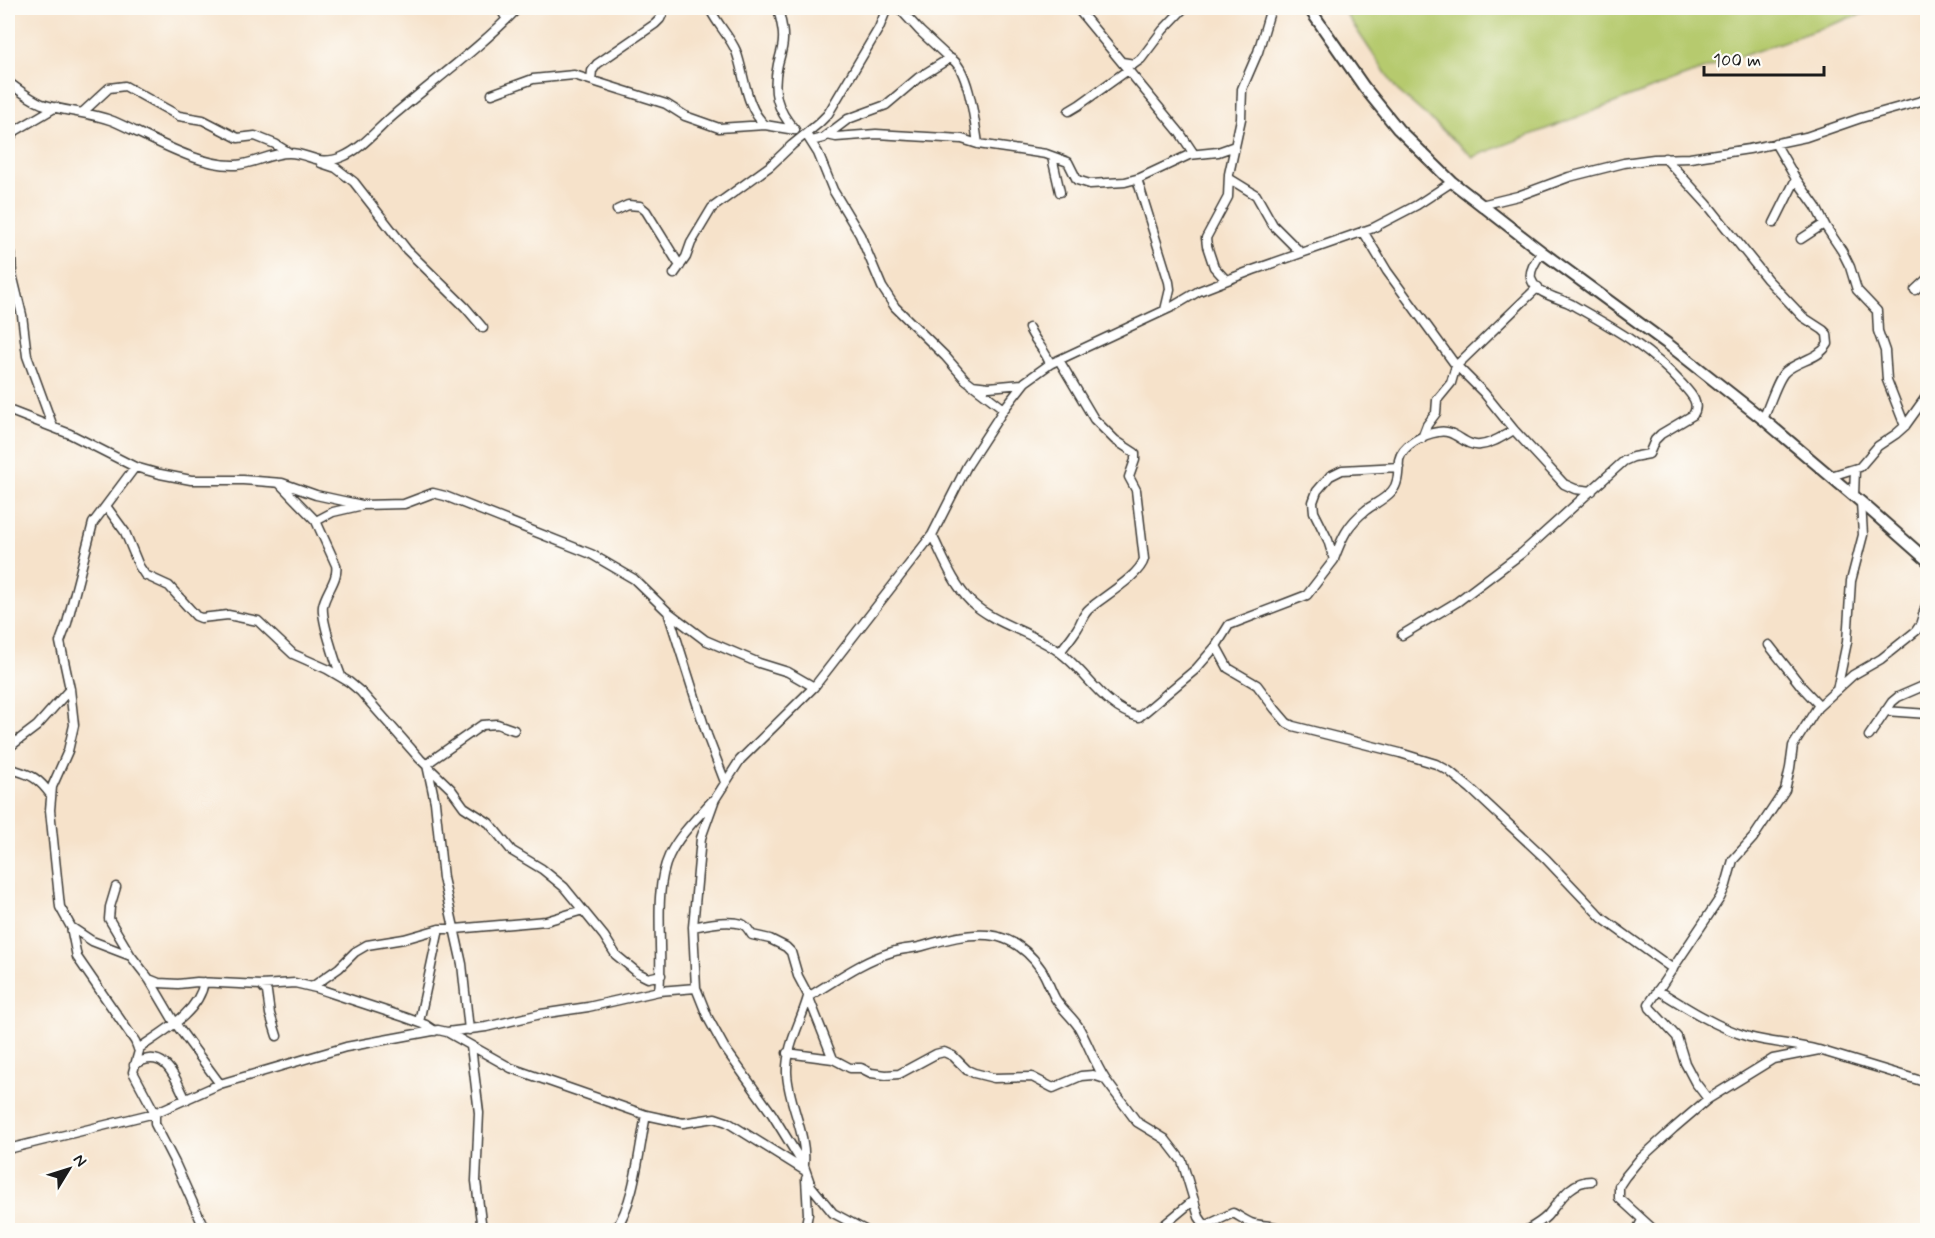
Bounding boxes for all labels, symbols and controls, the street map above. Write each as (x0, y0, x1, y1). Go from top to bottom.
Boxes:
scale bar (1704, 39, 1824, 77)
text: 100 m (1713, 49, 1761, 73)
north arrow (39, 1139, 99, 1199)
text: N (68, 1150, 91, 1171)

